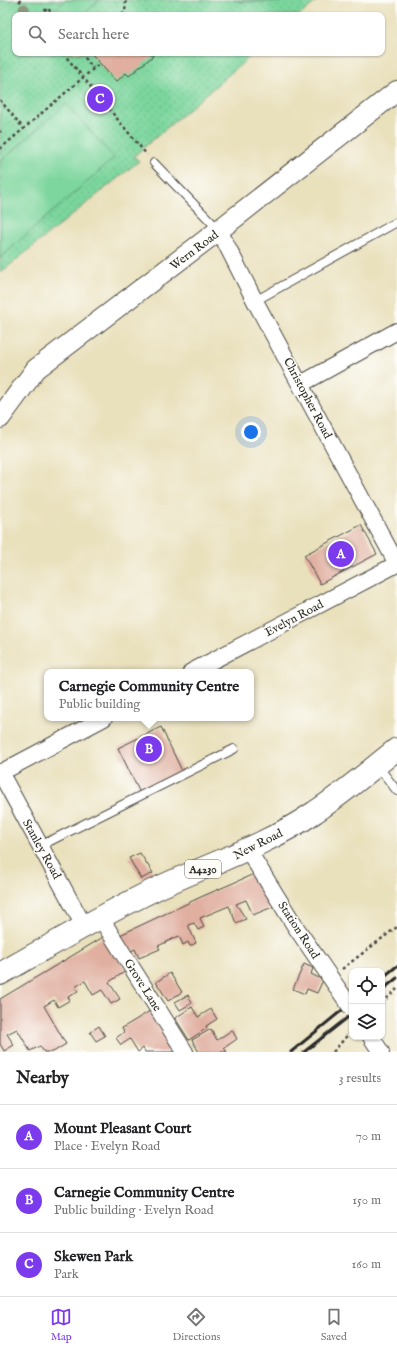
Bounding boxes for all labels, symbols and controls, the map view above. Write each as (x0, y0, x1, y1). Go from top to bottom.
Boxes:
search box (12, 12, 385, 56)
icon: search (26, 23, 48, 45)
text: Search here (58, 25, 129, 44)
pin: C (87, 84, 113, 114)
street label: Wern Road (167, 227, 222, 274)
street label: Christopher Road (279, 355, 336, 442)
your location (241, 422, 261, 442)
pin: A (328, 539, 354, 569)
street label: Evelyn Road (262, 596, 327, 640)
popup (44, 669, 254, 721)
text: Carnegie Community Centre (59, 677, 239, 696)
text: Public building (59, 696, 140, 713)
pin: B (136, 734, 162, 764)
street label: Stanley Road (19, 817, 64, 882)
street label: New Road (231, 825, 286, 863)
road number: A4230 (185, 860, 221, 878)
street label: Station Road (275, 899, 323, 962)
street label: Grove Lane (121, 956, 165, 1015)
map controls (349, 968, 385, 1040)
button: locate (349, 968, 385, 1004)
button: layers (349, 1004, 385, 1040)
text: Nearby (16, 1068, 69, 1089)
text: 3 results (339, 1070, 381, 1087)
text: Mount Pleasant Court (54, 1119, 192, 1138)
text: A (25, 1128, 33, 1145)
text: 70 m (356, 1128, 381, 1145)
text: Place · Evelyn Road (54, 1138, 160, 1155)
text: Carnegie Community Centre (54, 1183, 234, 1202)
text: B (25, 1192, 33, 1209)
text: 150 m (352, 1192, 381, 1209)
text: Public building · Evelyn Road (54, 1202, 214, 1219)
text: Skewen Park (54, 1247, 133, 1266)
text: C (24, 1256, 34, 1273)
text: 160 m (351, 1256, 381, 1273)
text: Park (54, 1266, 79, 1283)
tab: Map (50, 1306, 72, 1344)
tab: Directions (173, 1306, 220, 1344)
tab: Saved (321, 1306, 347, 1344)

